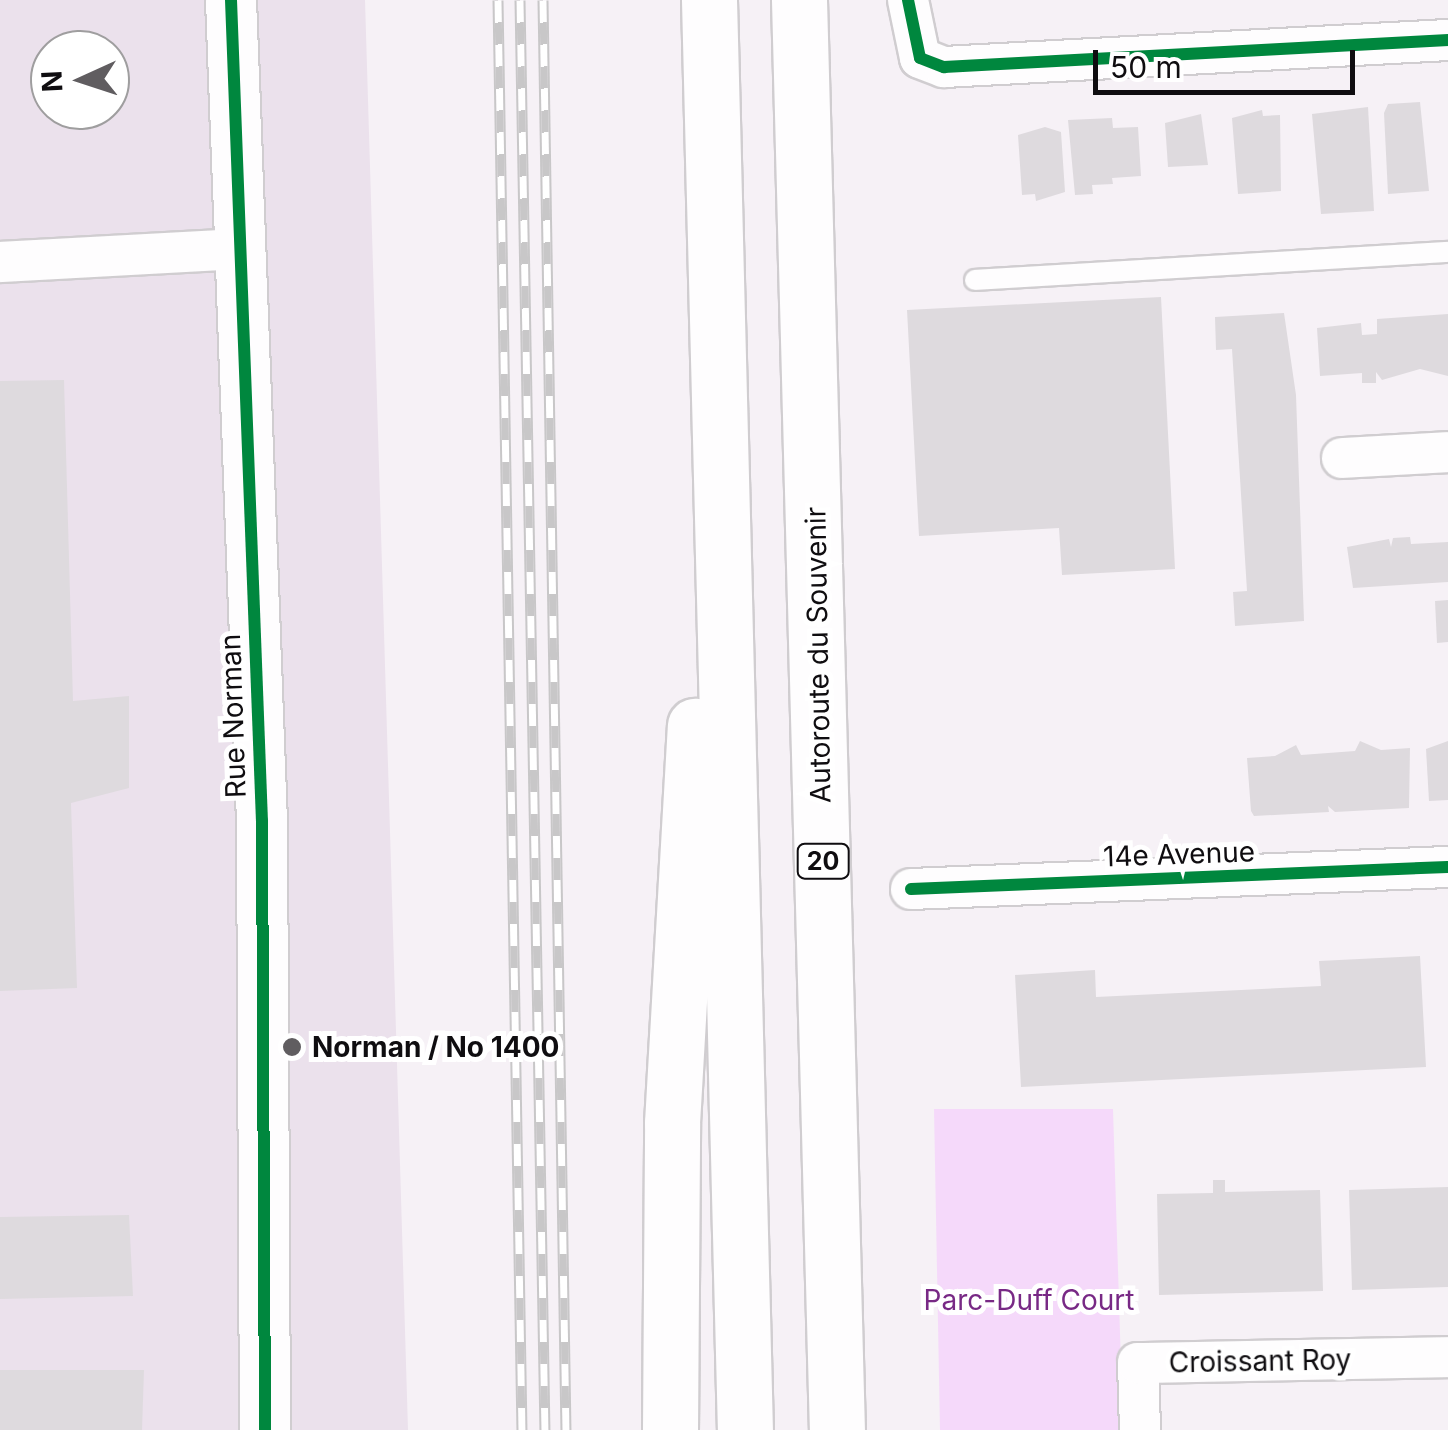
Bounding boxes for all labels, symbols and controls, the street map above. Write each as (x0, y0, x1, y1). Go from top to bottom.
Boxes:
north arrow (30, 30, 130, 130)
scale bar (1098, 30, 1360, 92)
text: 50 m (1110, 49, 1182, 85)
text: N (35, 70, 70, 93)
street label: Autoroute du Souvenir (799, 507, 837, 803)
street label: Rue Norman (213, 633, 253, 799)
street label: 14e Avenue (1102, 835, 1256, 873)
road number: 20 (796, 841, 850, 881)
place label: Norman / No 1400 (312, 1030, 559, 1064)
marker: Norman / No 1400 (281, 1036, 303, 1058)
park label: Parc-Duff Court (924, 1283, 1134, 1317)
street label: Croissant Roy (1168, 1343, 1352, 1379)

